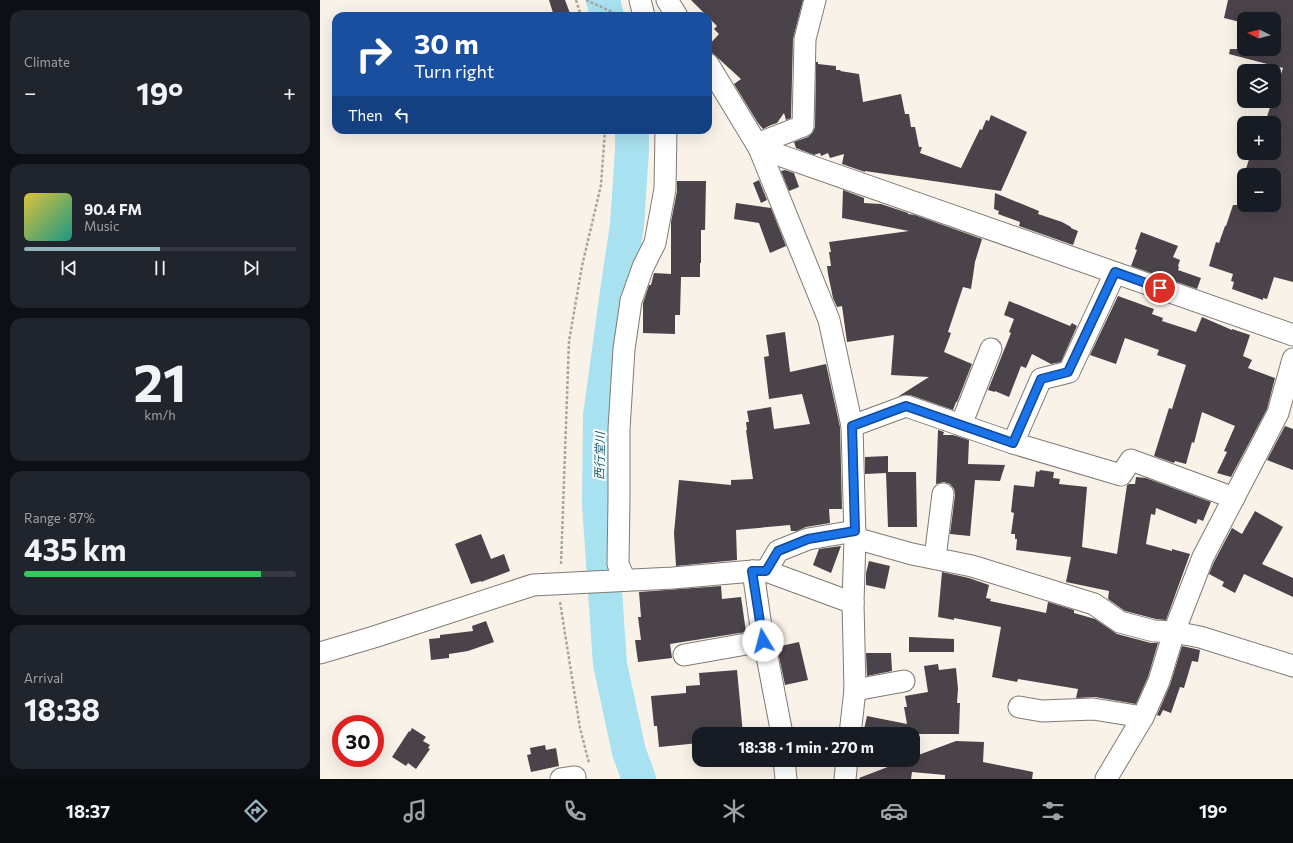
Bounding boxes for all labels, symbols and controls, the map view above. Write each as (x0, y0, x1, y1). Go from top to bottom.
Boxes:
north arrow (1237, 12, 1281, 56)
map controls (1237, 12, 1281, 212)
text: 30 m (414, 26, 479, 60)
icon: right (348, 28, 400, 80)
text: Climate (24, 54, 70, 70)
text: Turn right (414, 60, 494, 82)
button: layers (1237, 64, 1281, 108)
text: 19° (136, 74, 183, 111)
text: − (24, 79, 37, 106)
text: + (283, 79, 296, 106)
icon: left (391, 104, 413, 126)
text: Then (348, 106, 383, 124)
button: + (1237, 116, 1281, 160)
button: − (1237, 168, 1281, 212)
text: 90.4 FM (84, 200, 142, 218)
text: Music (84, 218, 119, 234)
icon: previous (58, 257, 80, 279)
icon: pause (149, 257, 171, 279)
icon: next (240, 257, 262, 279)
pin (1143, 271, 1177, 305)
icon: arrive (1149, 277, 1171, 299)
text: 21 (133, 349, 187, 413)
text: km/h (144, 407, 176, 423)
water label: 西行堂川 (592, 430, 606, 480)
text: Range · 87% (24, 510, 95, 526)
text: 435 km (24, 530, 127, 567)
position arrow (742, 620, 784, 662)
text: Arrival (24, 670, 63, 686)
text: 18:38 (24, 690, 100, 727)
speed limit sign: 30 (332, 715, 384, 767)
text: 18:38 · 1 min · 270 m (738, 738, 874, 756)
icon: directions (242, 797, 270, 825)
icon: music (401, 797, 429, 825)
icon: phone (561, 797, 589, 825)
icon: climate (720, 797, 748, 825)
icon: car (880, 797, 908, 825)
icon: filters (1039, 797, 1067, 825)
text: 18:37 (66, 800, 110, 822)
text: 19° (1199, 800, 1227, 822)

